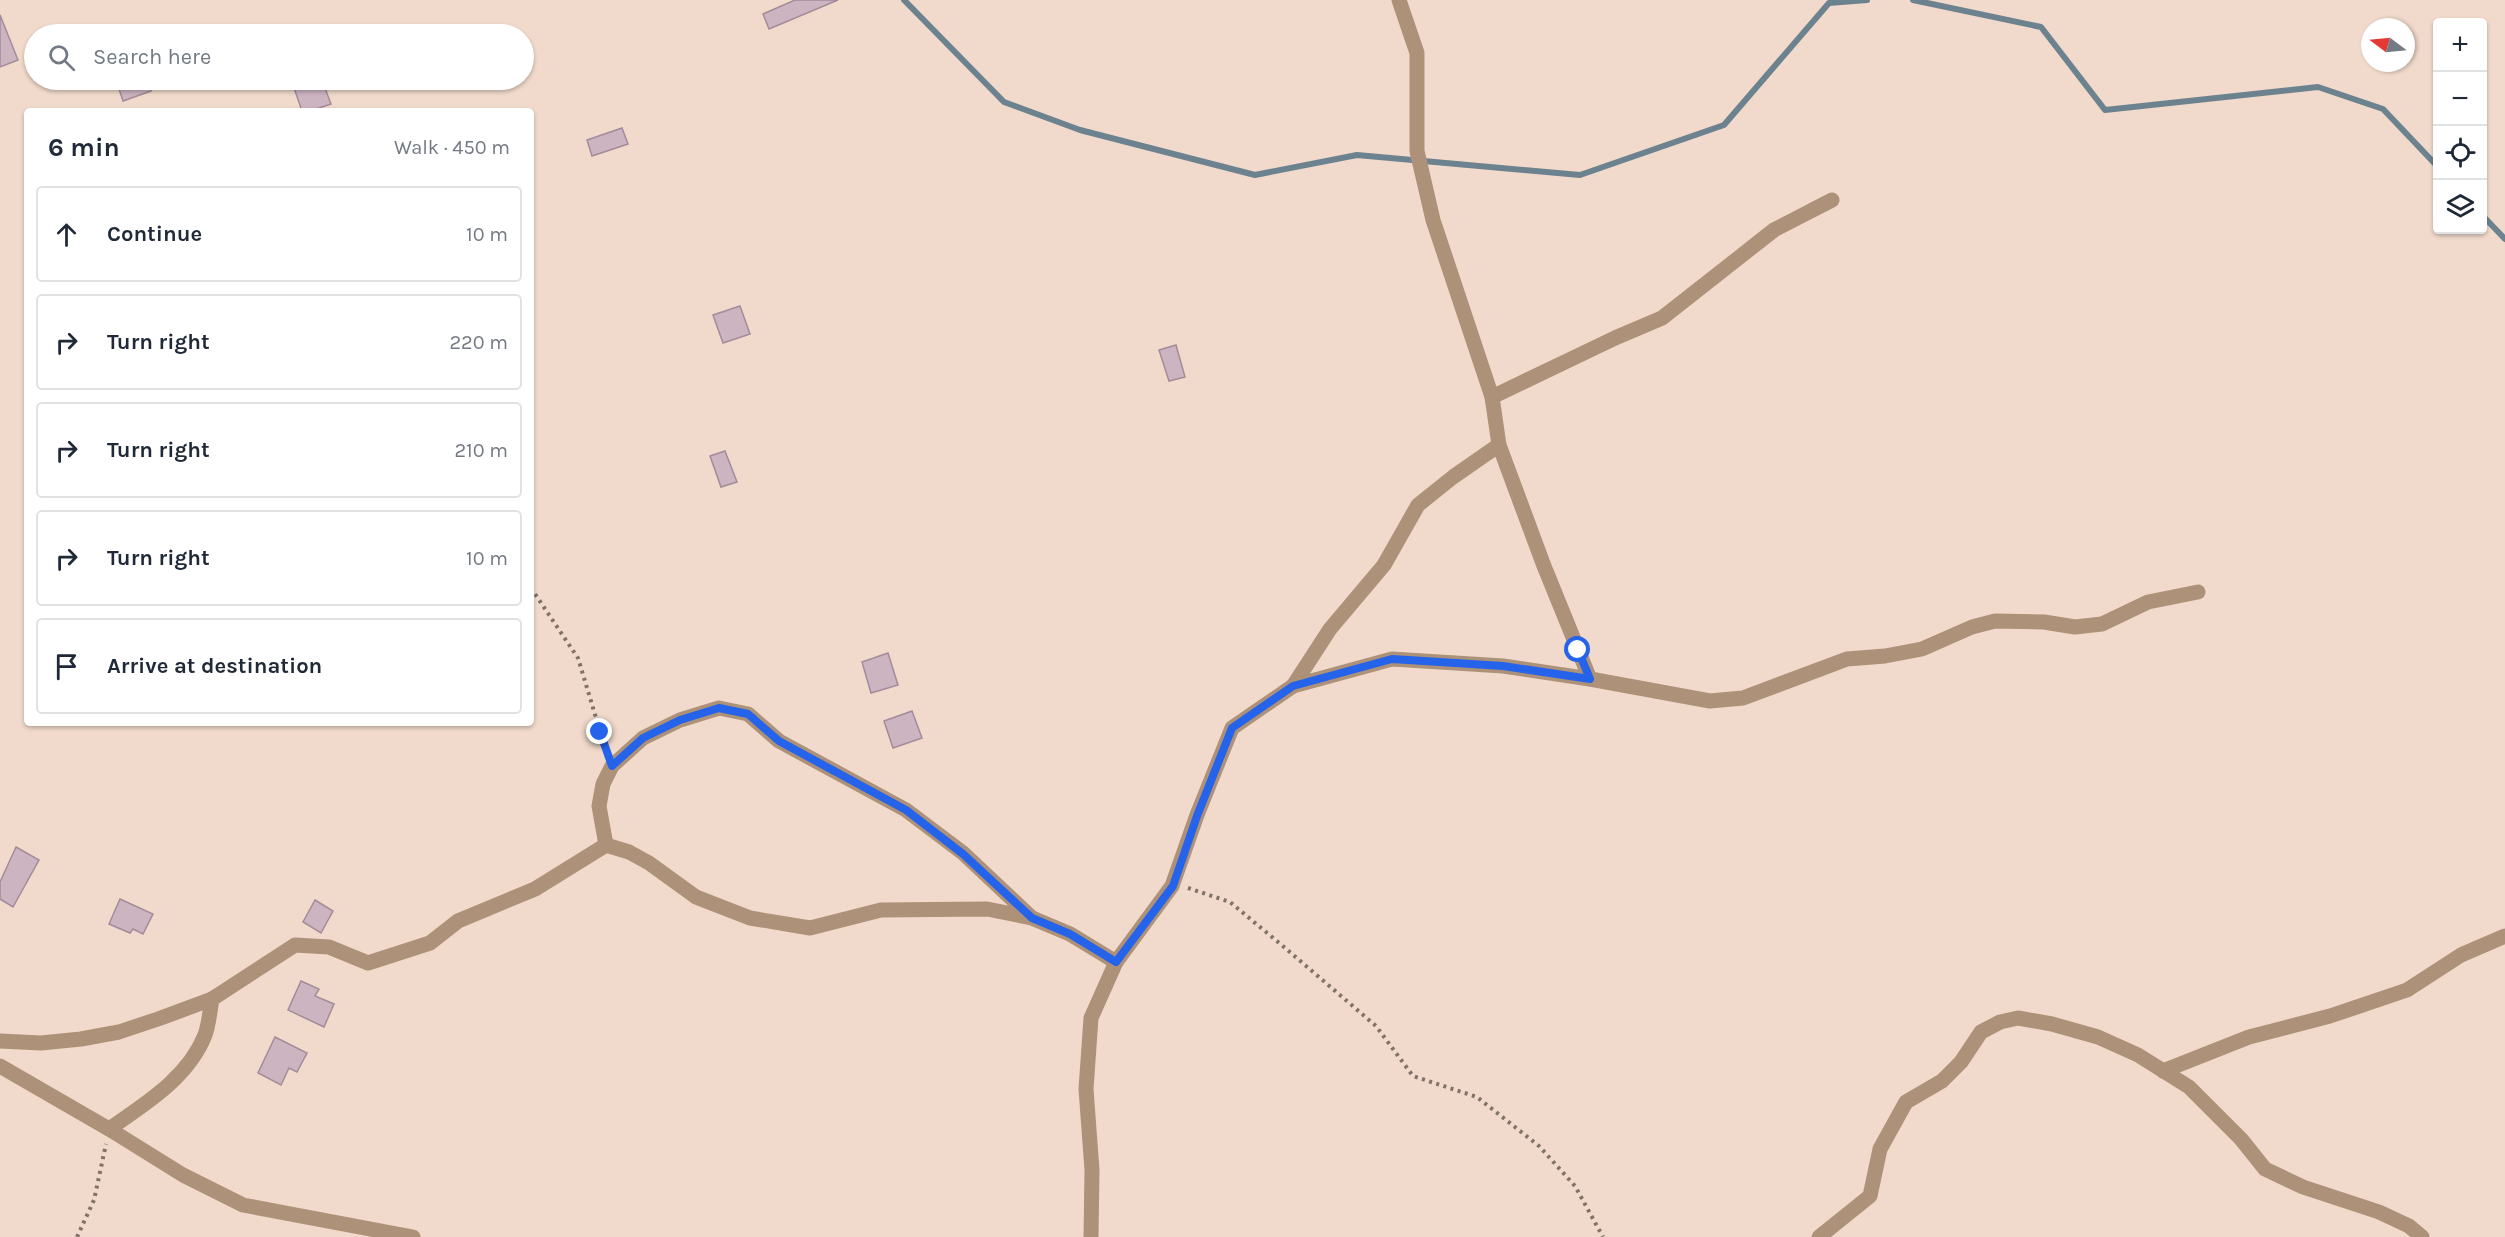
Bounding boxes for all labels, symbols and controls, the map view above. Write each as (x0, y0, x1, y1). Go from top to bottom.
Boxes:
north arrow (2361, 18, 2415, 72)
map controls (2433, 18, 2487, 234)
button: + (2433, 18, 2487, 72)
search box (24, 24, 534, 90)
icon: search (45, 41, 78, 74)
text: Search here (93, 44, 211, 70)
button: − (2433, 72, 2487, 126)
button: locate (2433, 126, 2487, 180)
text: 6 min (48, 132, 120, 163)
text: Walk · 450 m (394, 136, 510, 159)
button: layers (2433, 180, 2487, 234)
icon: ahead (50, 218, 83, 251)
text: Continue (107, 221, 202, 247)
text: 10 m (466, 223, 508, 246)
icon: right (50, 326, 83, 359)
text: Turn right (107, 329, 210, 355)
text: 220 m (449, 331, 508, 354)
icon: right (50, 434, 83, 467)
text: Turn right (107, 437, 210, 463)
text: 210 m (454, 439, 508, 462)
icon: right (50, 542, 83, 575)
text: Turn right (107, 545, 210, 571)
text: 10 m (466, 547, 508, 570)
route start (1564, 636, 1590, 662)
icon: arrive (50, 650, 83, 683)
text: Arrive at destination (107, 653, 322, 679)
route end (586, 718, 612, 744)

